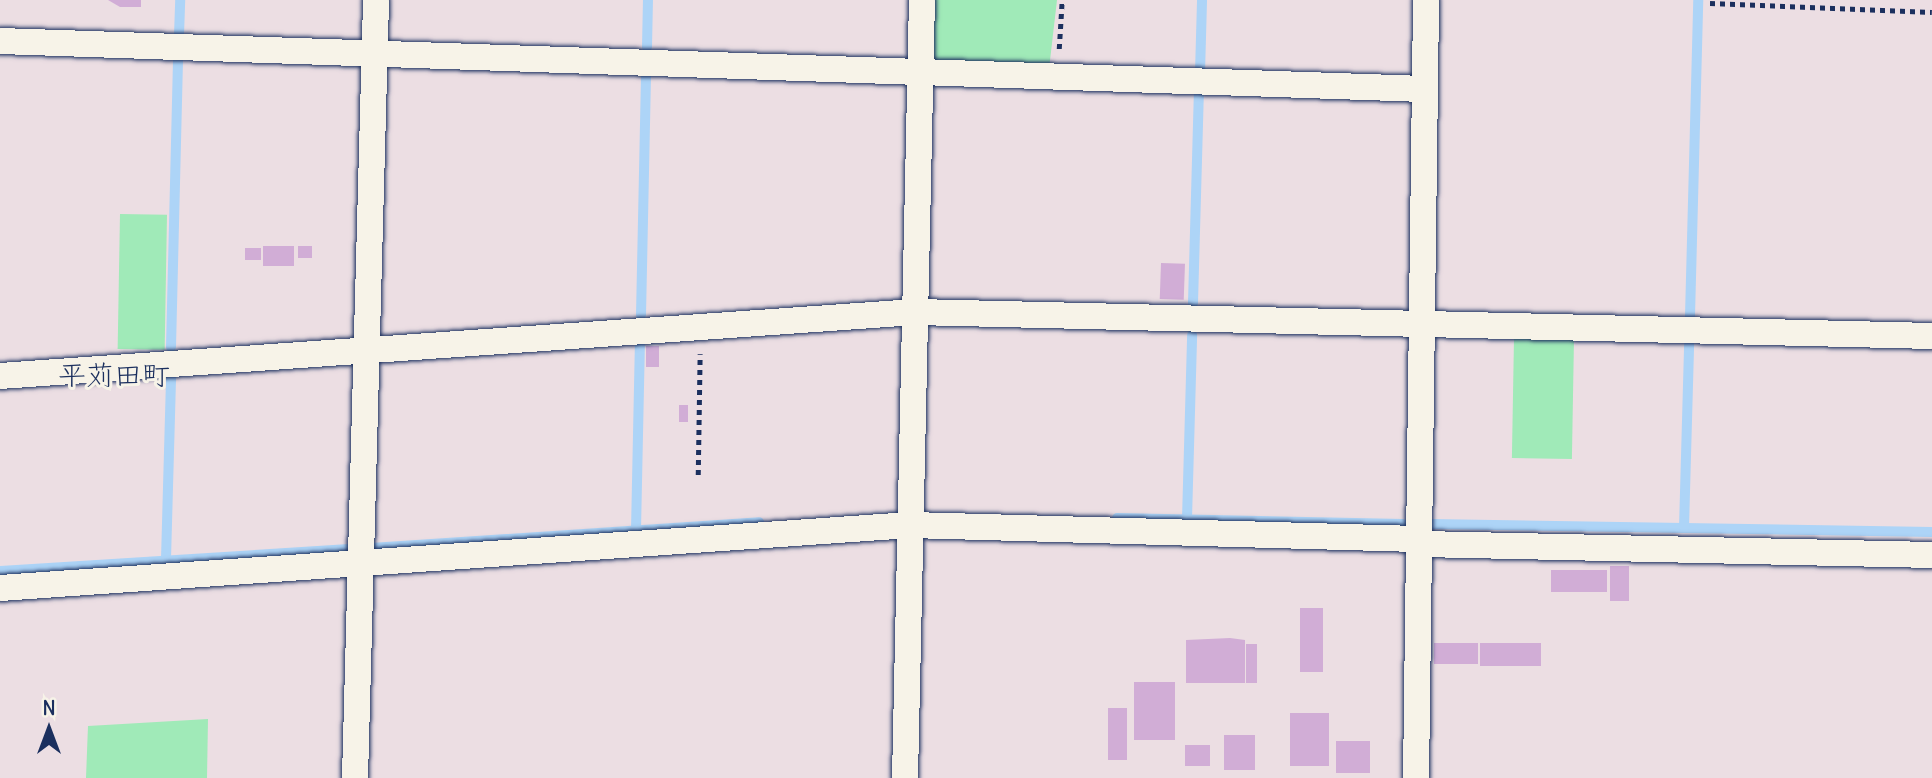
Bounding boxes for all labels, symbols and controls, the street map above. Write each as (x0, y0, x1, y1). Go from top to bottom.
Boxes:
district label: 平苅田町 (58, 358, 170, 392)
north arrow (14, 694, 84, 764)
text: N (42, 696, 56, 720)

